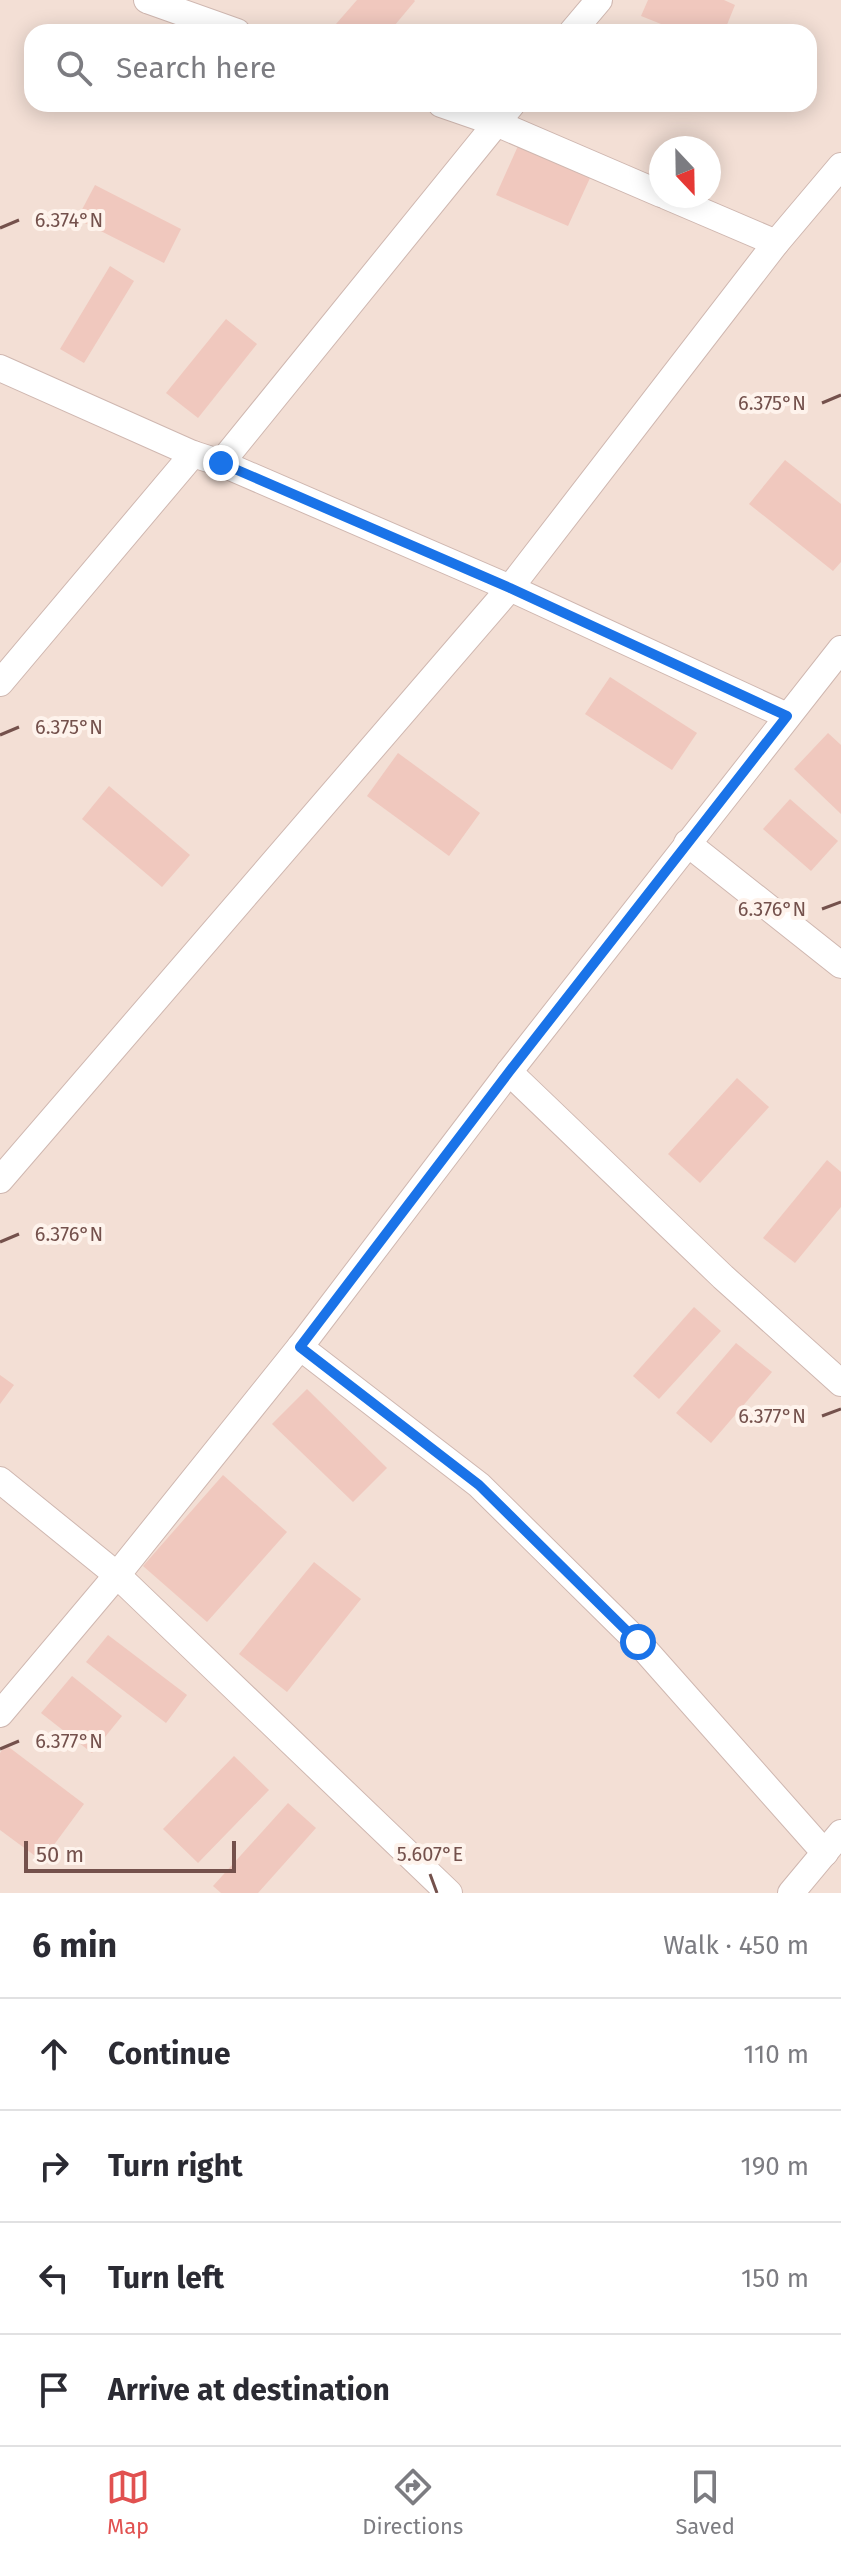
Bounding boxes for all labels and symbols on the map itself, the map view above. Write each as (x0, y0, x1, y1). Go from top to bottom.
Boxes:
north arrow (649, 136, 721, 208)
text: 6.374°N (35, 208, 103, 232)
text: 6.375°N (738, 391, 806, 415)
route end (203, 445, 239, 481)
text: 6.375°N (35, 715, 103, 739)
text: 6.376°N (738, 897, 806, 921)
text: 6.376°N (35, 1222, 103, 1246)
text: 6.377°N (738, 1404, 806, 1428)
route start (620, 1624, 656, 1660)
text: 6.377°N (35, 1729, 103, 1753)
scale bar (24, 1837, 236, 1873)
text: 5.607°E (397, 1842, 463, 1866)

